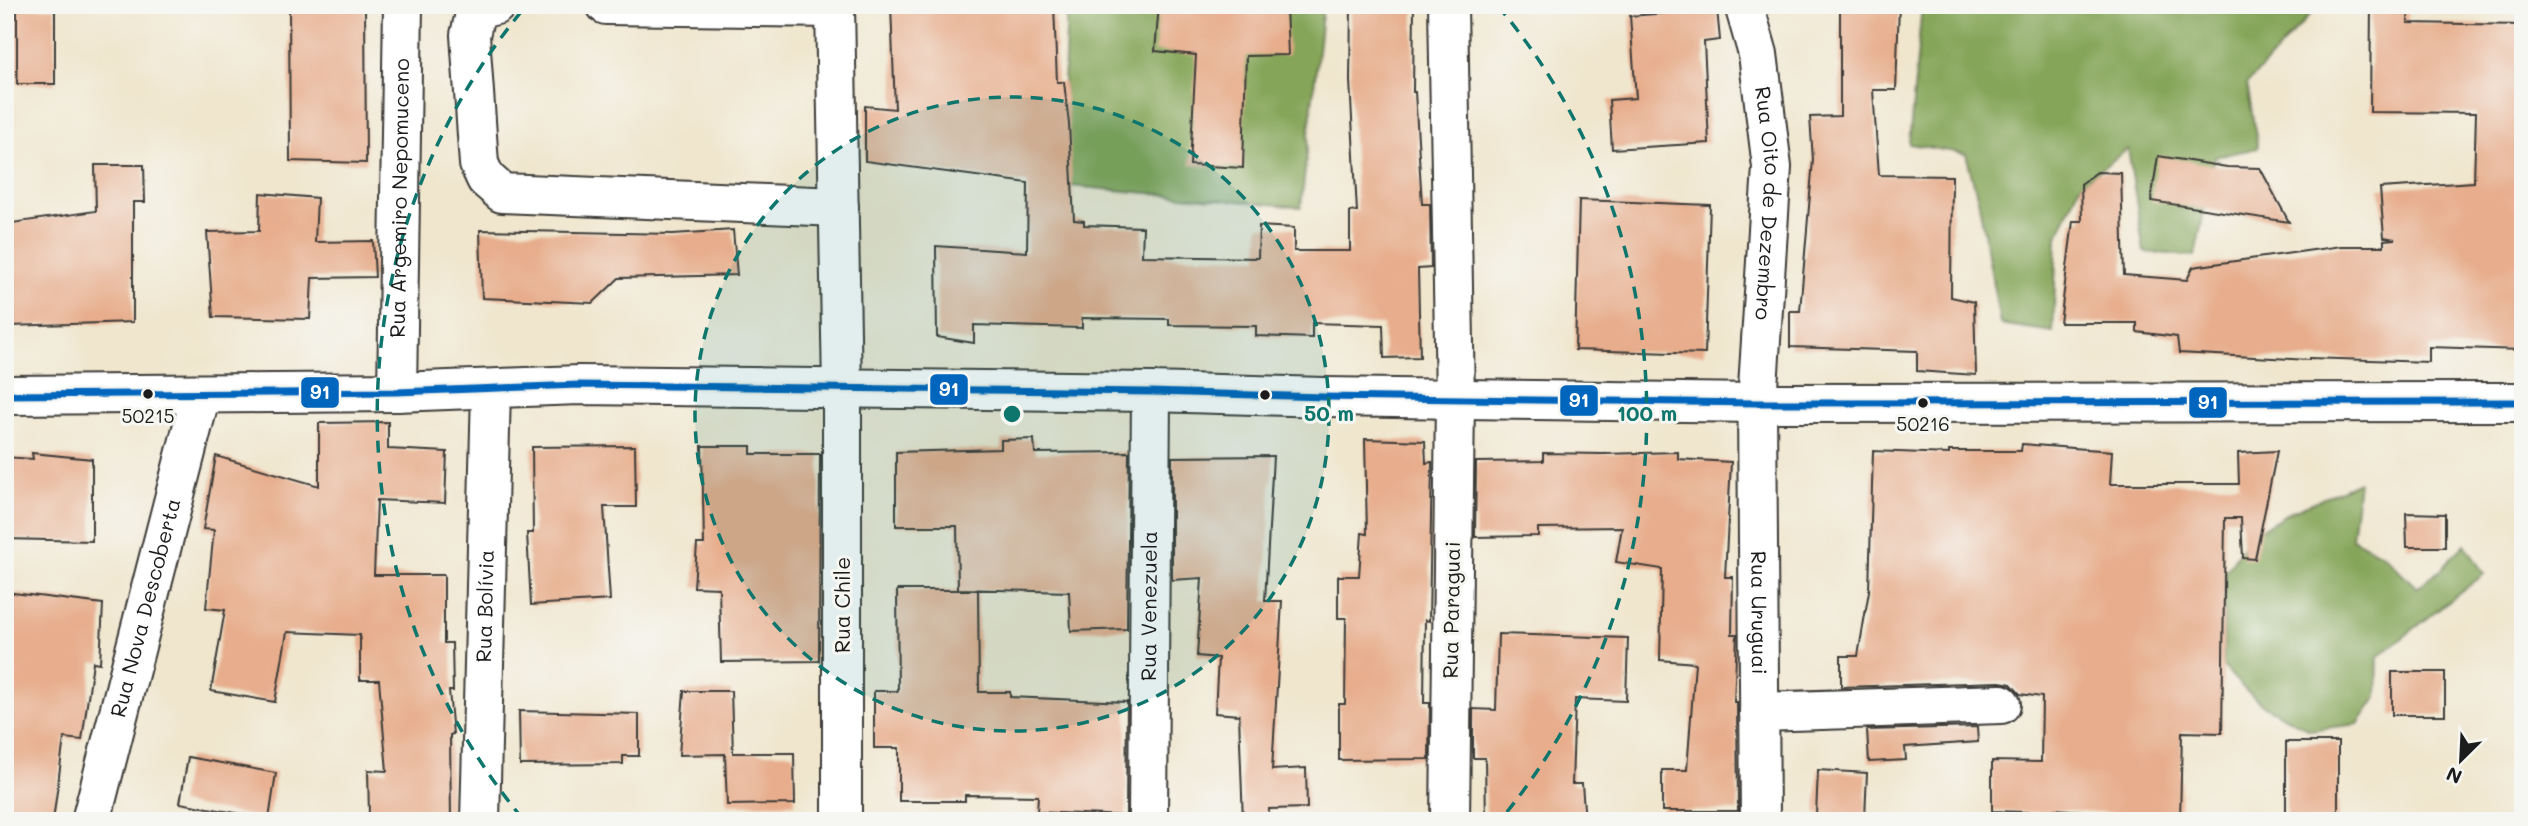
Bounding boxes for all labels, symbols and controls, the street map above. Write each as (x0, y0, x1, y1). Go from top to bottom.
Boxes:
street label: Rua Argemiro Nepomuceno (383, 58, 414, 338)
street label: Rua Oito de Dezembro (1750, 85, 1787, 321)
line badge: 91 (929, 373, 969, 406)
line badge: 91 (300, 376, 340, 409)
text: 91 (939, 376, 959, 401)
text: 91 (310, 379, 330, 404)
line badge: 91 (1559, 384, 1599, 417)
line badge: 91 (2188, 386, 2228, 419)
marker: 50215 (141, 387, 155, 401)
text: 91 (1569, 387, 1589, 412)
unlabelled marker (1258, 388, 1272, 402)
text: 91 (2198, 389, 2218, 414)
marker: 50216 (1916, 396, 1930, 410)
text: 50 m (1304, 399, 1354, 426)
text: 100 m (1617, 399, 1677, 426)
centre of rings (1000, 402, 1024, 426)
place label: 50215 (122, 403, 174, 428)
place label: 50216 (1896, 411, 1950, 436)
street label: Rua Nova Descoberta (103, 495, 186, 720)
street label: Rua Venezuela (1134, 531, 1162, 681)
street label: Rua Paraguai (1436, 541, 1465, 679)
street label: Rua Bolívia (469, 549, 499, 663)
street label: Rua Uruguai (1746, 551, 1774, 675)
street label: Rua Chile (828, 557, 855, 653)
north arrow (2426, 724, 2496, 794)
text: N (2442, 762, 2466, 790)

